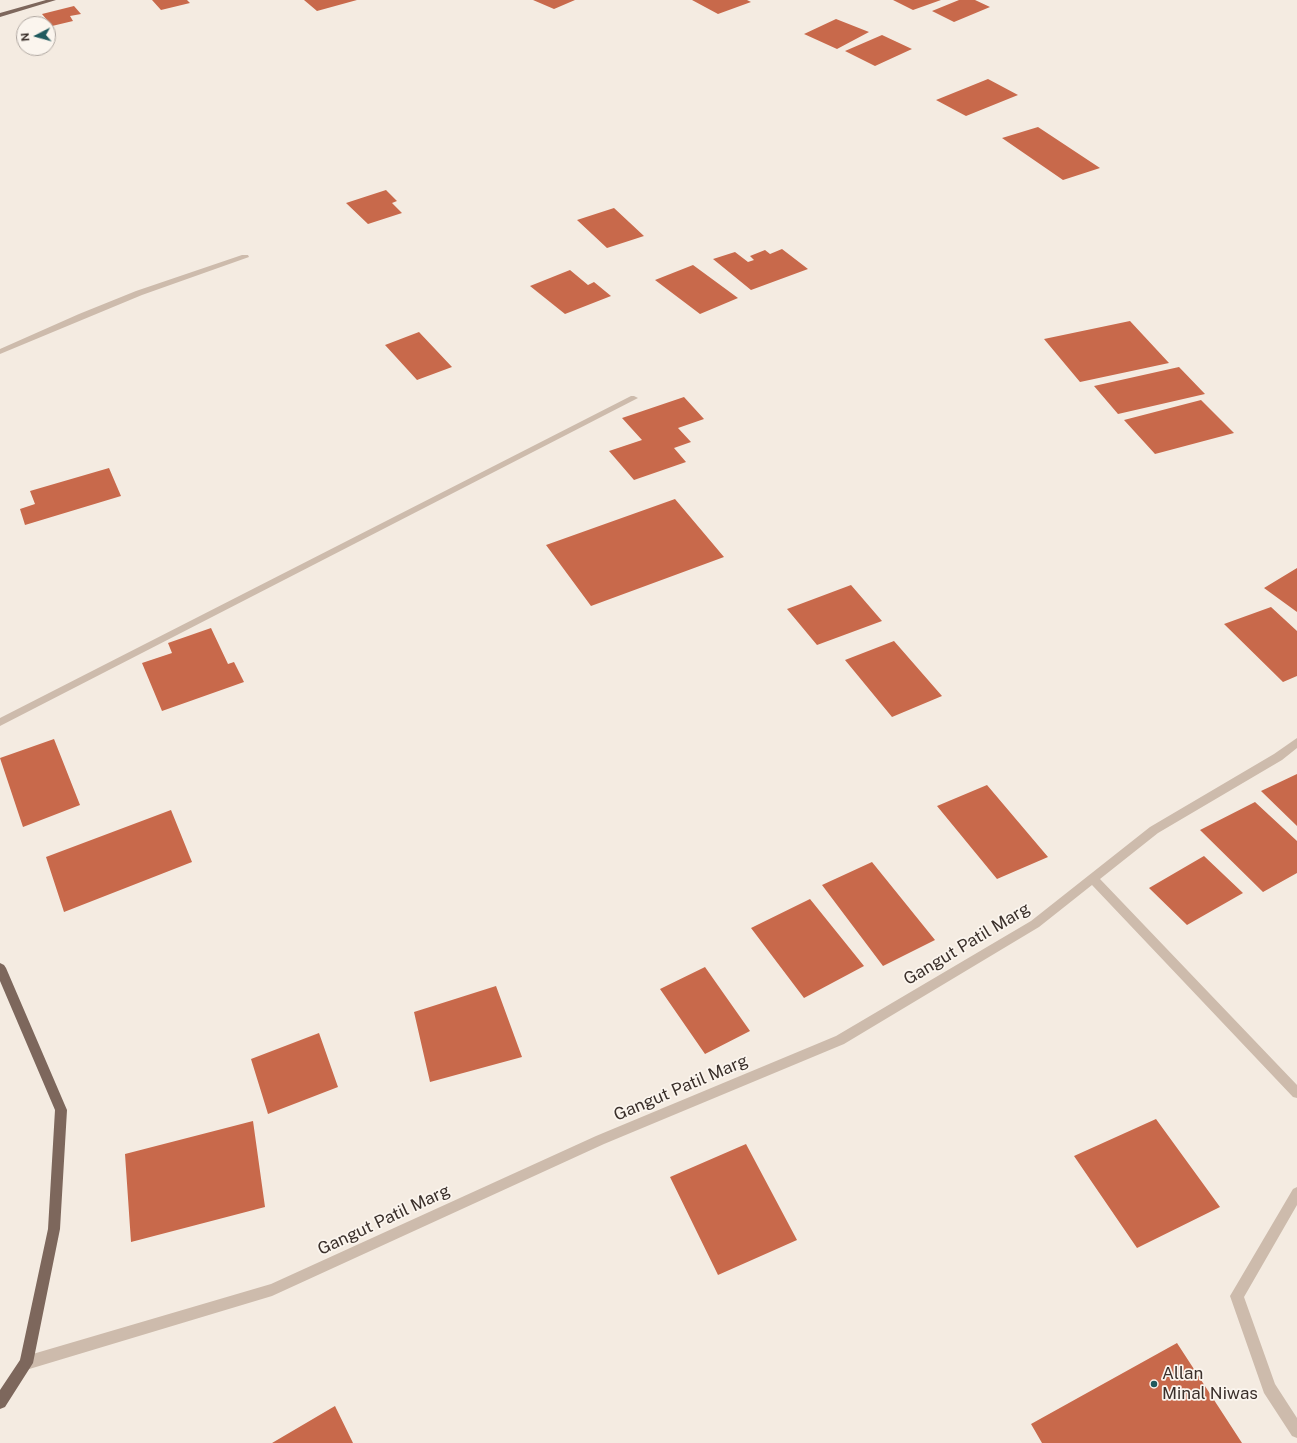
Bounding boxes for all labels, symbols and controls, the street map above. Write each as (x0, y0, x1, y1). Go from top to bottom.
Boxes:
north arrow (16, 16, 56, 56)
text: N (19, 32, 31, 42)
street label: Gangut Patil Marg (900, 898, 1034, 990)
street label: Gangut Patil Marg (611, 1051, 751, 1125)
street label: Gangut Patil Marg (314, 1180, 454, 1260)
place label: Allan Minal Niwas (1162, 1364, 1258, 1404)
marker: Allan Minal Niwas (1149, 1379, 1159, 1389)

